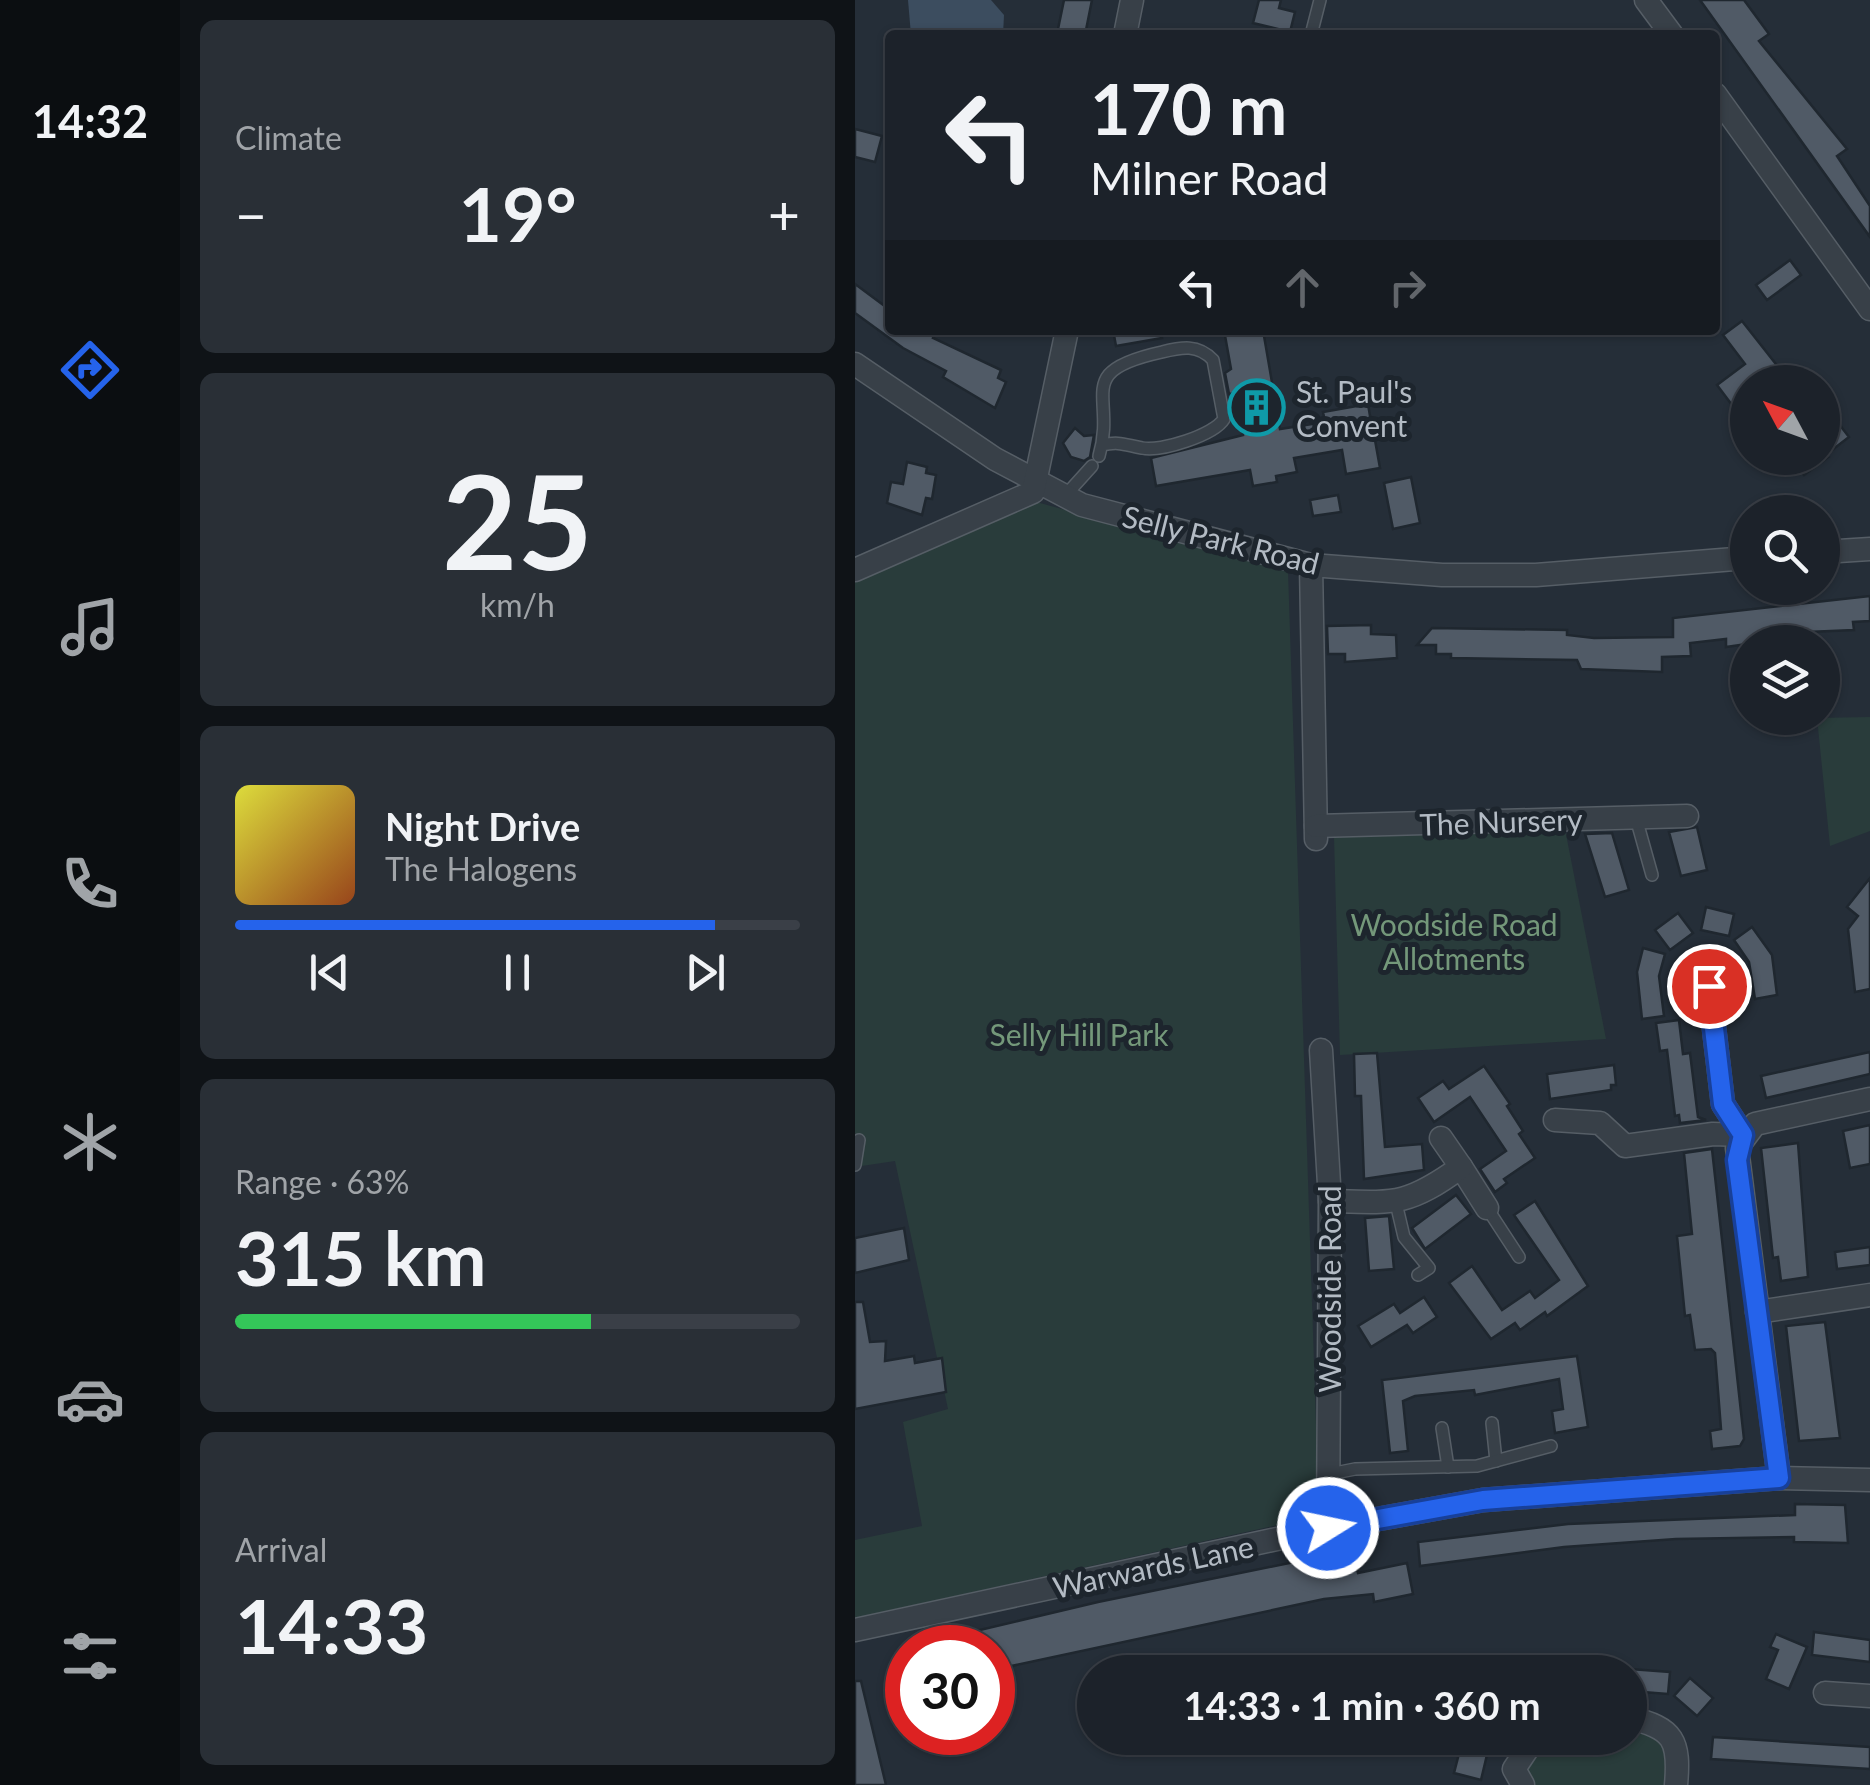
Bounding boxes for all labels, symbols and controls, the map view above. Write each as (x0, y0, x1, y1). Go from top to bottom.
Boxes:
text: 170 m (1090, 66, 1287, 150)
icon: left (925, 70, 1055, 200)
text: 14:32 (32, 94, 148, 148)
text: Climate (235, 118, 342, 157)
text: Milner Road (1090, 151, 1329, 205)
text: 19° (458, 168, 577, 258)
text: − (235, 181, 267, 247)
text: + (768, 181, 800, 247)
icon: left (1170, 260, 1225, 315)
icon: ahead (1275, 260, 1330, 315)
icon: right (1380, 260, 1435, 315)
icon: directions (55, 335, 125, 405)
north arrow (1730, 365, 1840, 475)
map controls (1730, 365, 1840, 735)
place label: St. Paul's Convent (1296, 373, 1412, 443)
building icon: St. Paul's Convent (1227, 378, 1287, 438)
text: 25 (442, 442, 593, 598)
button: search (1730, 495, 1840, 605)
street label: Selly Park Road (1119, 497, 1323, 581)
text: km/h (480, 585, 555, 624)
icon: music (55, 592, 125, 662)
button: layers (1730, 625, 1840, 735)
street label: The Nursery (1419, 800, 1584, 842)
text: Night Drive (385, 803, 580, 849)
icon: phone (55, 849, 125, 919)
text: The Halogens (385, 849, 577, 888)
park label: Woodside Road Allotments (1350, 906, 1558, 976)
pin (1667, 944, 1752, 1029)
icon: previous (302, 945, 357, 1000)
icon: pause (490, 945, 545, 1000)
icon: next (678, 945, 733, 1000)
icon: arrive (1682, 959, 1737, 1014)
park label: Selly Hill Park (990, 1016, 1169, 1052)
icon: climate (55, 1107, 125, 1177)
text: Range · 63% (235, 1162, 409, 1201)
street label: Woodside Road (1311, 1185, 1347, 1393)
text: 315 km (235, 1212, 487, 1302)
icon: car (55, 1364, 125, 1434)
position arrow (1276, 1476, 1380, 1580)
street label: Warwards Lane (1049, 1527, 1257, 1605)
text: Arrival (235, 1530, 327, 1569)
text: 14:33 (235, 1580, 428, 1670)
icon: filters (55, 1621, 125, 1691)
speed limit sign: 30 (885, 1625, 1015, 1755)
text: 14:33 · 1 min · 360 m (1183, 1682, 1541, 1728)

